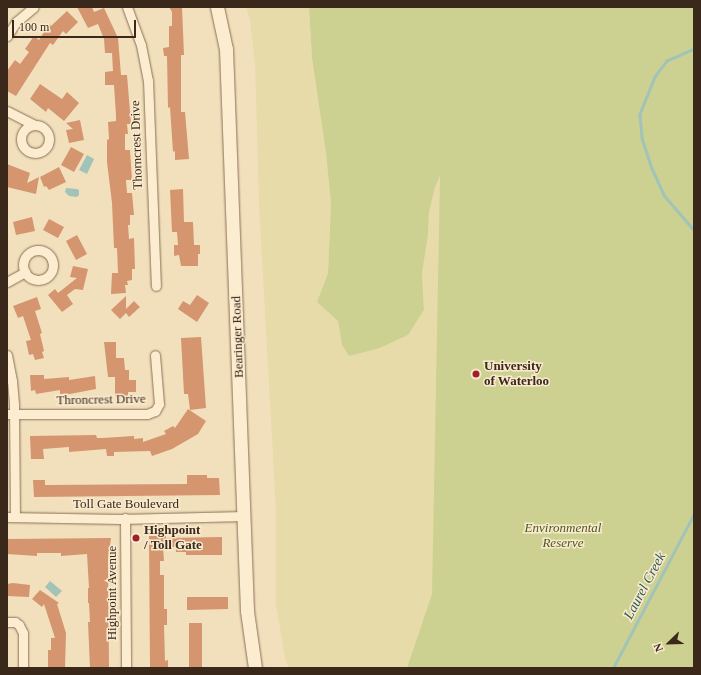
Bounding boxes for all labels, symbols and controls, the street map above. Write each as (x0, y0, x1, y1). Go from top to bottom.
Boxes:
scale bar (14, 12, 138, 38)
text: 100 m (19, 20, 49, 34)
street label: Thorncrest Drive (128, 100, 146, 190)
street label: Bearinger Road (229, 296, 247, 378)
place label: University of Waterloo (484, 359, 549, 390)
marker: University of Waterloo (471, 369, 481, 379)
street label: Throncrest Drive (56, 391, 146, 409)
street label: Toll Gate Boulevard (73, 496, 179, 512)
park label: Environmental Reserve (525, 521, 601, 552)
place label: Highpoint / Toll Gate (144, 523, 202, 554)
marker: Highpoint / Toll Gate (131, 533, 141, 543)
street label: Highpoint Avenue (104, 545, 120, 641)
water label: Laurel Creek (620, 550, 670, 622)
north arrow (649, 623, 689, 663)
text: N (651, 642, 665, 654)

